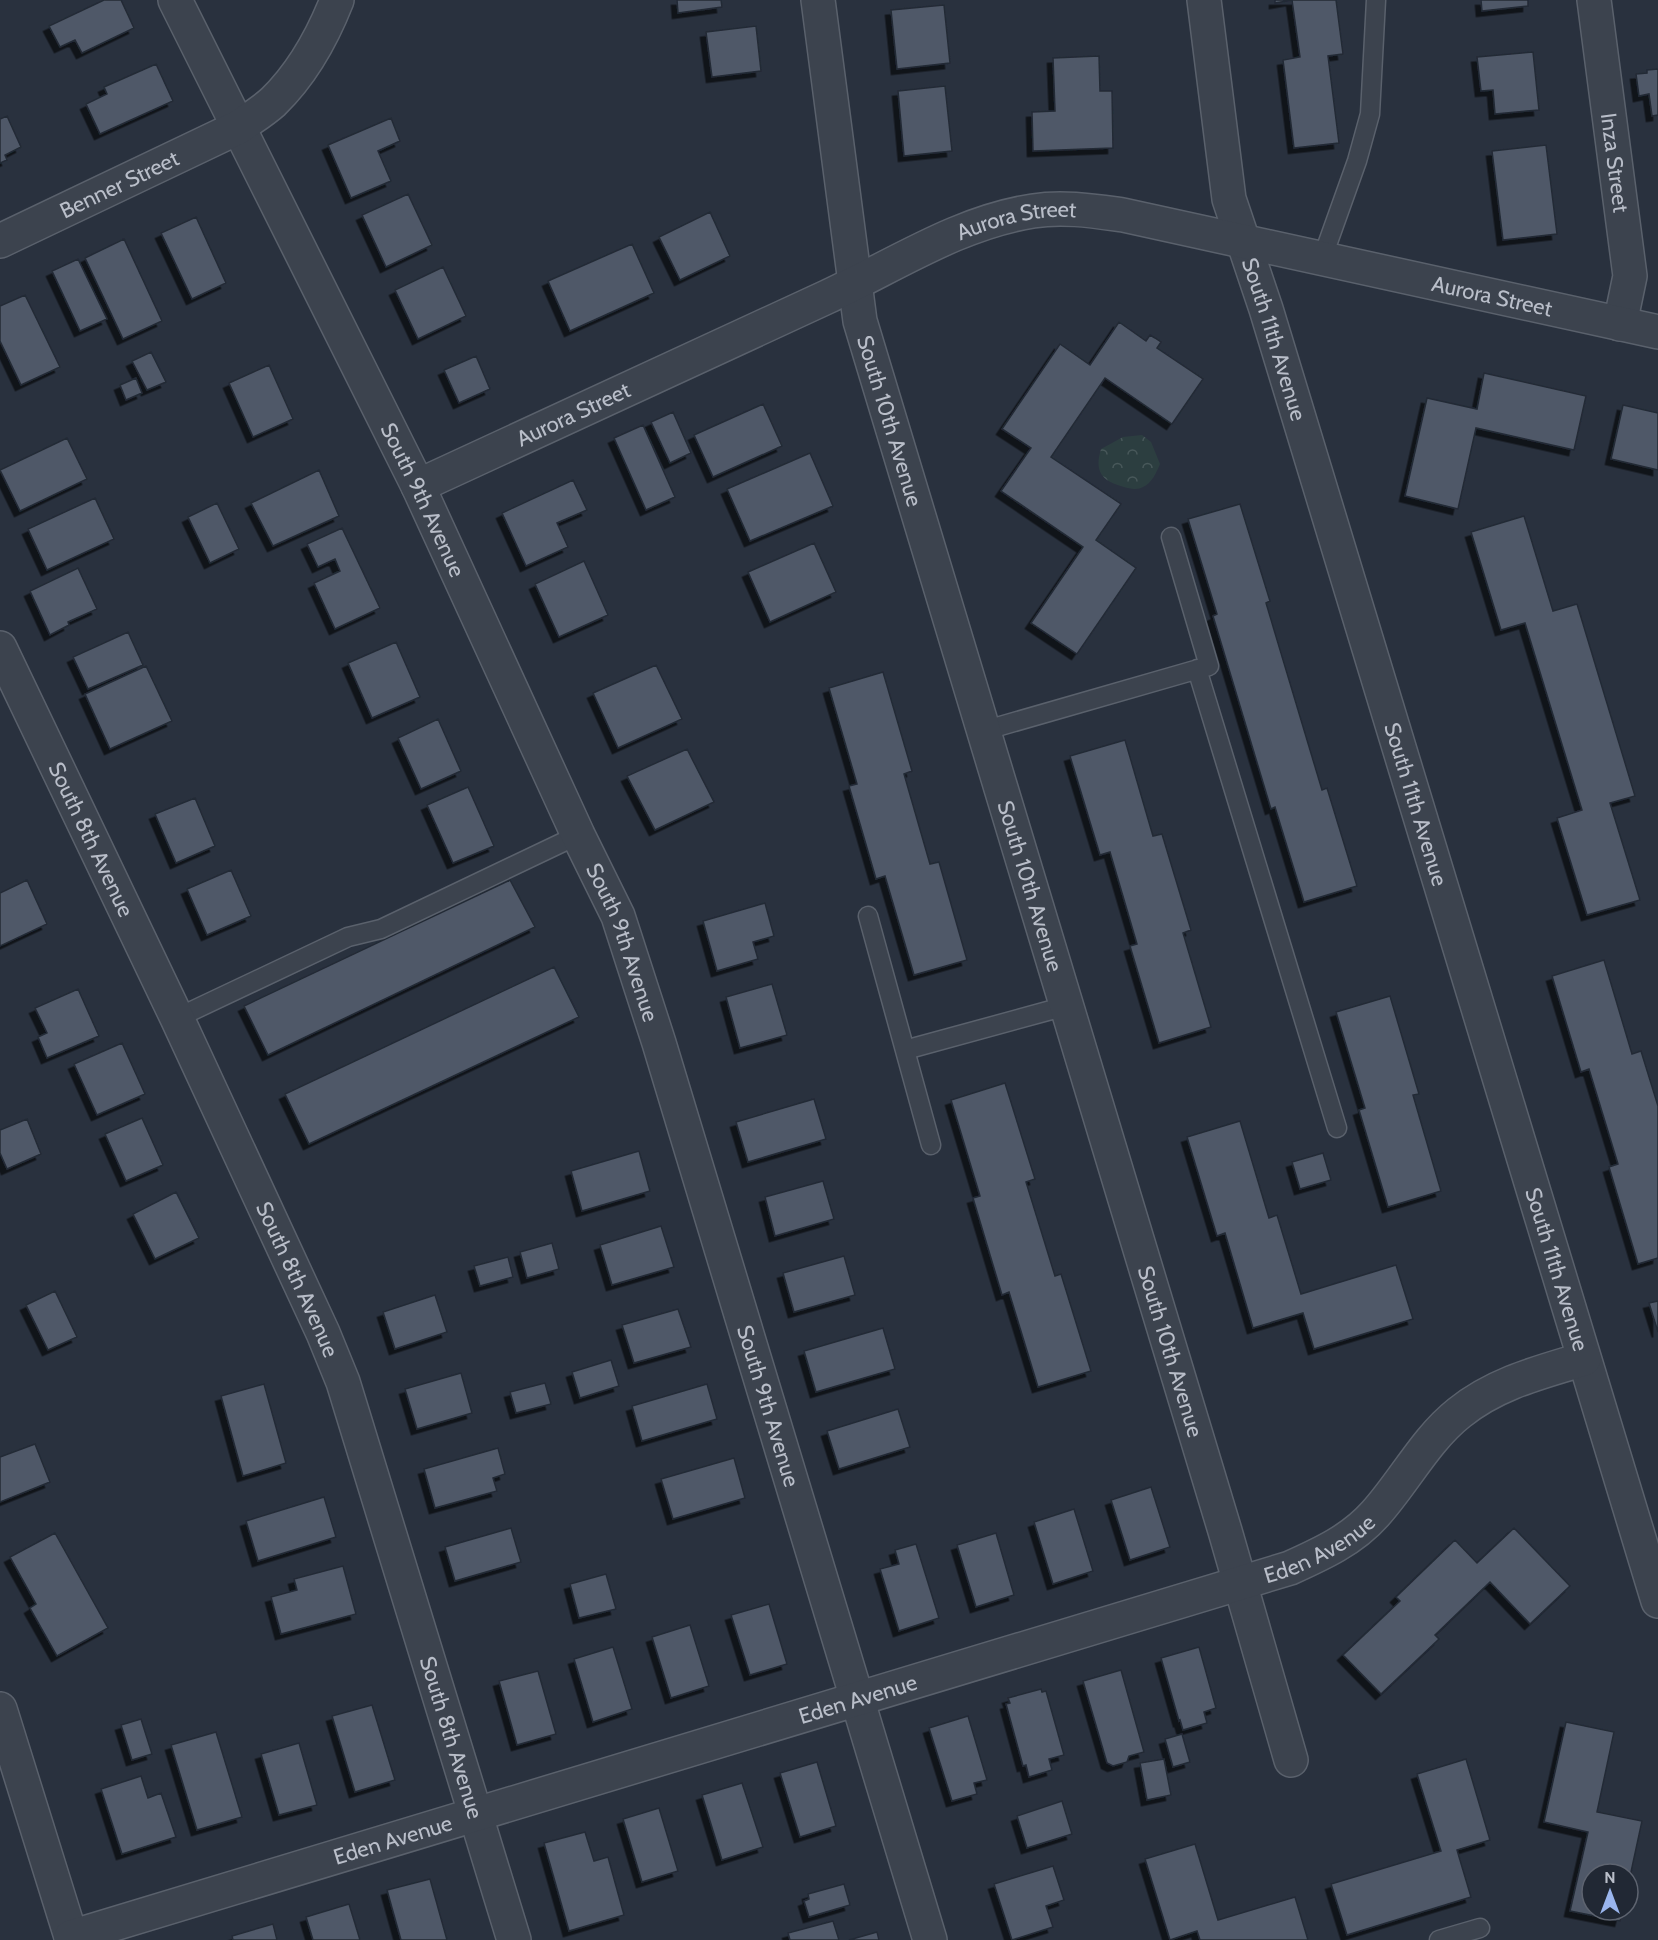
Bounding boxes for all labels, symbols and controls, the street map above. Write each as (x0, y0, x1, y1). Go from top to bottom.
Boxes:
street label: Inza Street (1595, 111, 1635, 215)
street label: Benner Street (55, 144, 184, 224)
street label: Aurora Street (952, 195, 1078, 246)
street label: South 11th Avenue (1236, 254, 1313, 424)
street label: Aurora Street (1429, 269, 1555, 322)
street label: South 10th Avenue (852, 332, 929, 510)
street label: Aurora Street (512, 376, 635, 452)
street label: South 9th Avenue (375, 418, 471, 581)
street label: South 11th Avenue (1379, 719, 1454, 889)
street label: South 8th Avenue (43, 758, 140, 921)
street label: South 10th Avenue (992, 797, 1069, 975)
street label: South 9th Avenue (581, 859, 665, 1025)
street label: South 11th Avenue (1520, 1184, 1595, 1354)
street label: South 8th Avenue (250, 1197, 345, 1361)
street label: South 10th Avenue (1132, 1263, 1209, 1440)
street label: South 9th Avenue (731, 1322, 806, 1490)
street label: Eden Avenue (1260, 1509, 1380, 1589)
street label: South 8th Avenue (414, 1653, 489, 1822)
street label: Eden Avenue (795, 1668, 920, 1729)
street label: Eden Avenue (330, 1809, 455, 1870)
north arrow (1580, 1862, 1640, 1922)
text: N (1604, 1868, 1616, 1887)

